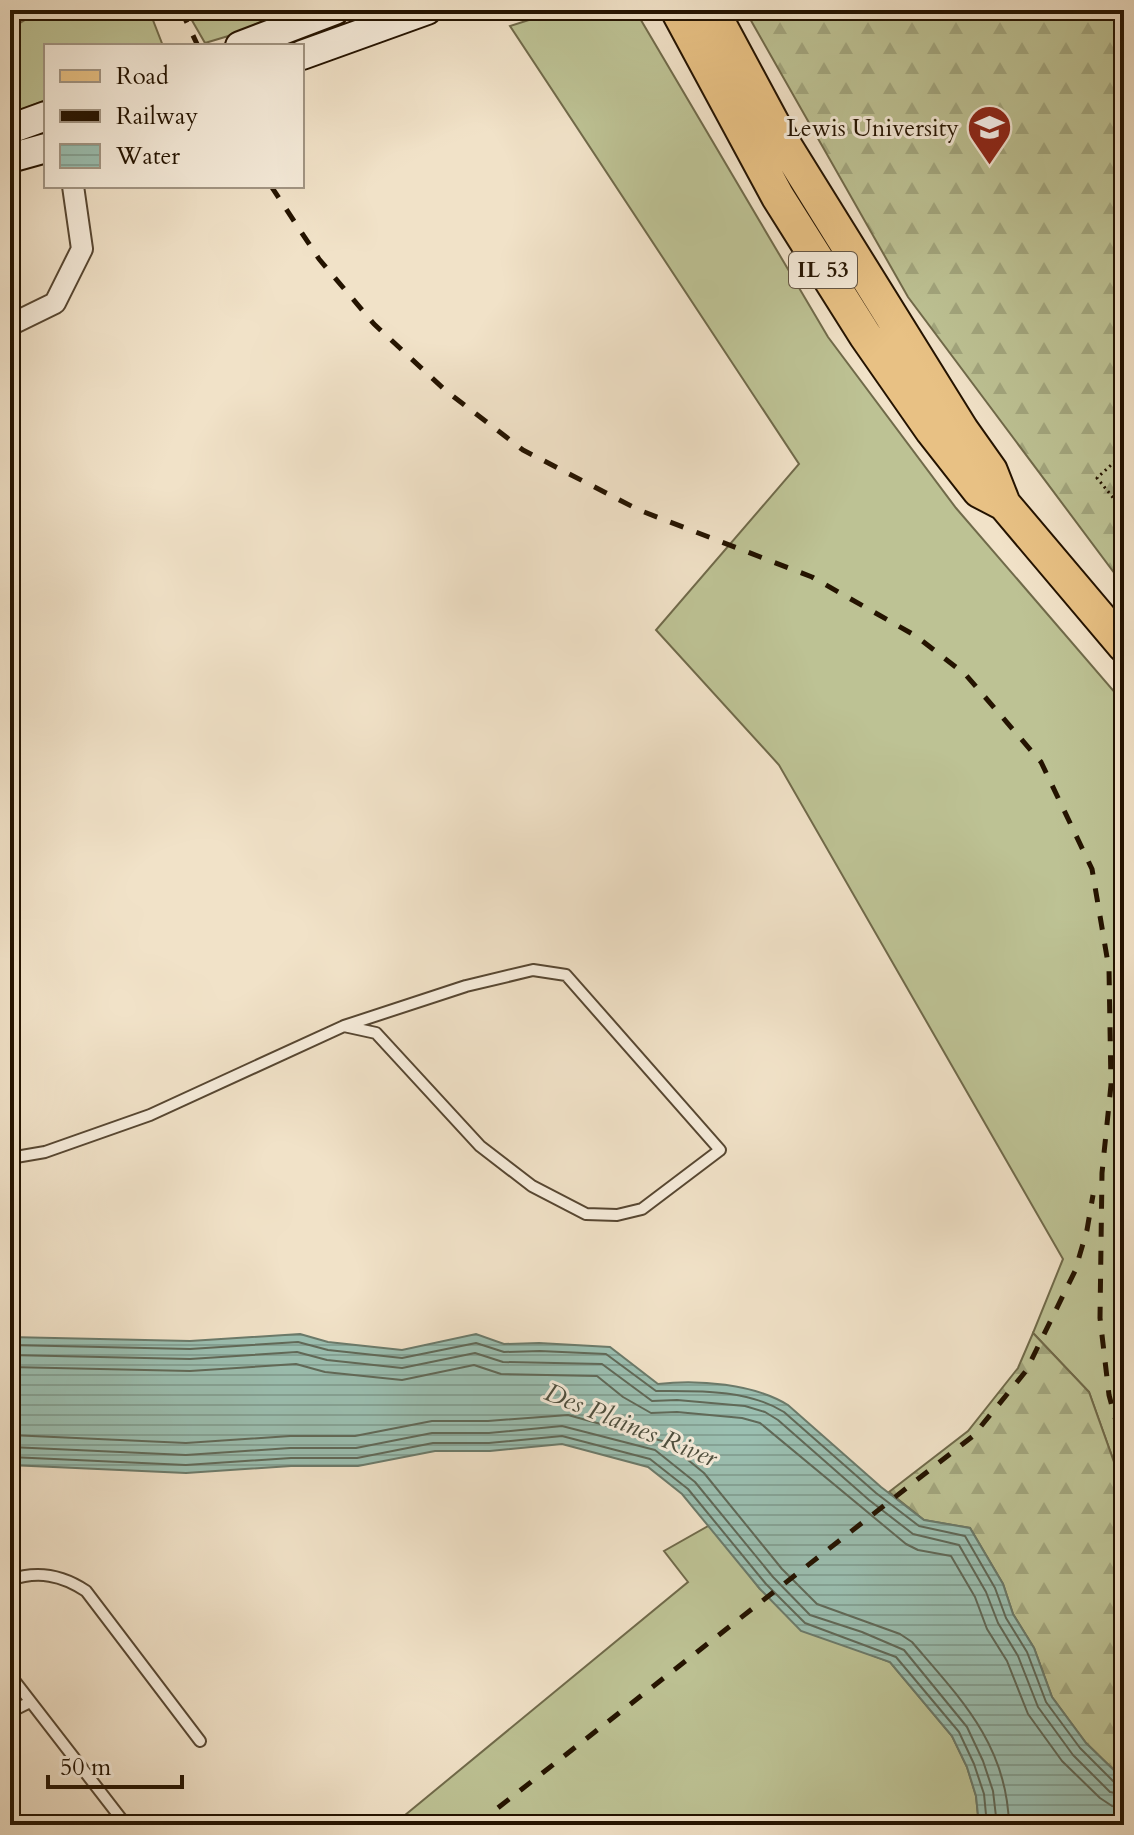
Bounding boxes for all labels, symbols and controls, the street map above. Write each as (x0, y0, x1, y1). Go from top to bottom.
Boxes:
legend (44, 44, 304, 188)
text: Road (116, 60, 169, 93)
text: Railway (116, 100, 198, 133)
school or university icon: Lewis University (966, 104, 1014, 167)
place label: Lewis University (786, 112, 959, 145)
text: Water (115, 140, 180, 173)
road number: IL 53 (789, 252, 857, 288)
water label: Des Plaines River (540, 1375, 724, 1476)
scale bar (48, 1739, 182, 1789)
text: 50 m (60, 1751, 112, 1784)

